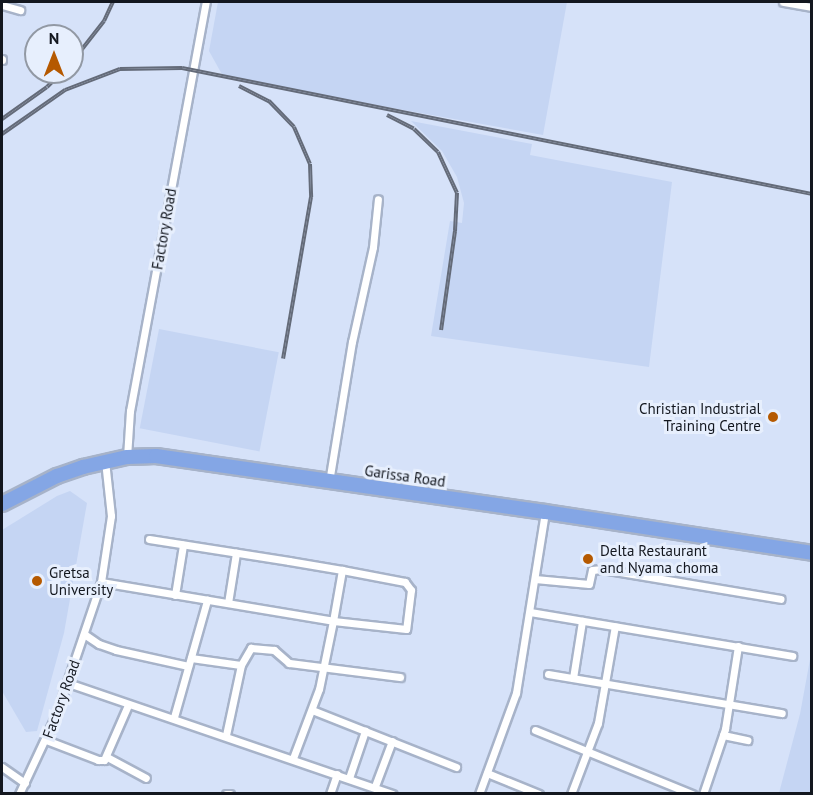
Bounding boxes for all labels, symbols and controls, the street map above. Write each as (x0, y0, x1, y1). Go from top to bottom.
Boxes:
north arrow (24, 24, 84, 84)
text: N (49, 28, 59, 48)
street label: Factory Road (148, 187, 180, 271)
place label: Christian Industrial Training Centre (639, 399, 761, 434)
marker: Christian Industrial Training Centre (766, 410, 780, 424)
street label: Garissa Road (363, 461, 447, 491)
place label: Delta Restaurant and Nyama choma (600, 541, 718, 576)
marker: Delta Restaurant and Nyama choma (581, 552, 595, 566)
place label: Gretsa University (49, 563, 113, 598)
marker: Gretsa University (30, 574, 44, 588)
street label: Factory Road (38, 657, 84, 741)

